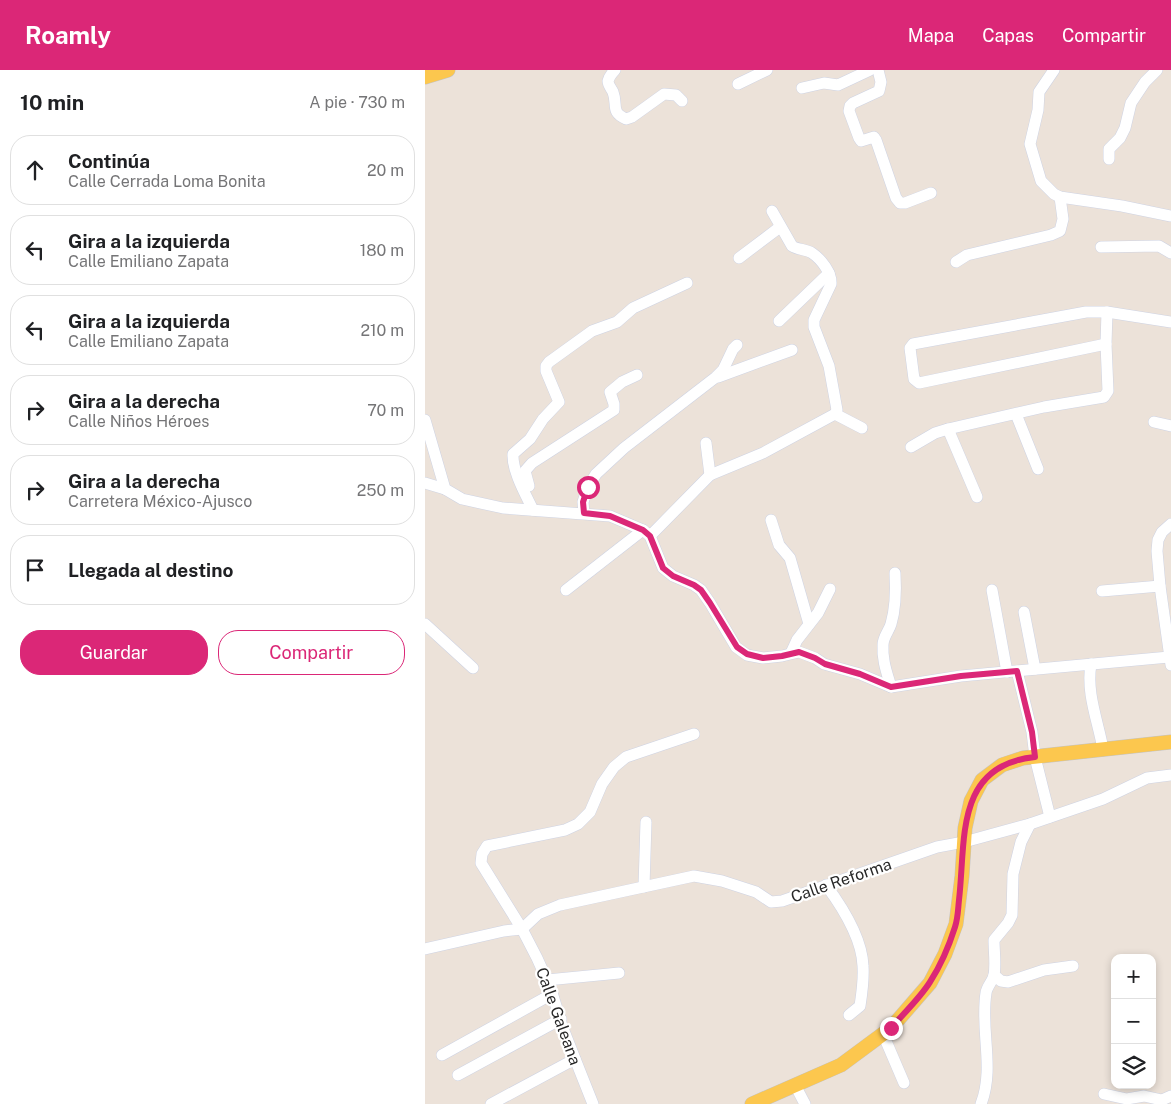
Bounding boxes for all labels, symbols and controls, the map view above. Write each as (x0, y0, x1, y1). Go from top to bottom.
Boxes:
text: Roamly (25, 21, 111, 49)
text: Mapa (908, 25, 954, 46)
text: Capas (982, 25, 1034, 46)
text: Compartir (1062, 25, 1146, 46)
text: 10 min (20, 90, 84, 115)
text: A pie · 730 m (309, 93, 405, 112)
text: Continúa (68, 150, 150, 172)
icon: ahead (21, 156, 49, 184)
text: 20 m (367, 161, 404, 180)
text: Calle Cerrada Loma Bonita (68, 172, 266, 191)
text: Gira a la izquierda (68, 230, 230, 252)
icon: left (21, 236, 49, 264)
text: 180 m (360, 241, 404, 260)
text: Calle Emiliano Zapata (68, 252, 229, 271)
text: Gira a la izquierda (68, 310, 230, 332)
icon: left (21, 316, 49, 344)
text: 210 m (360, 321, 404, 340)
text: Calle Emiliano Zapata (68, 332, 229, 351)
text: Gira a la derecha (68, 390, 220, 412)
icon: right (21, 396, 49, 424)
text: 70 m (367, 401, 404, 420)
text: Calle Niños Héroes (68, 412, 209, 431)
text: Gira a la derecha (68, 470, 220, 492)
icon: right (21, 476, 49, 504)
route start (577, 476, 600, 499)
text: 250 m (357, 481, 404, 500)
text: Carretera México-Ajusco (68, 492, 252, 511)
icon: arrive (21, 556, 49, 584)
text: Llegada al destino (68, 559, 233, 581)
button: Guardar (20, 630, 208, 675)
button: Compartir (218, 630, 405, 675)
street label: Calle Reforma (788, 854, 894, 907)
map controls (1111, 954, 1156, 1089)
button: + (1111, 954, 1156, 999)
street label: Calle Galeana (532, 965, 585, 1068)
button: − (1111, 999, 1156, 1044)
route end (880, 1017, 903, 1040)
button: layers (1111, 1044, 1156, 1089)

